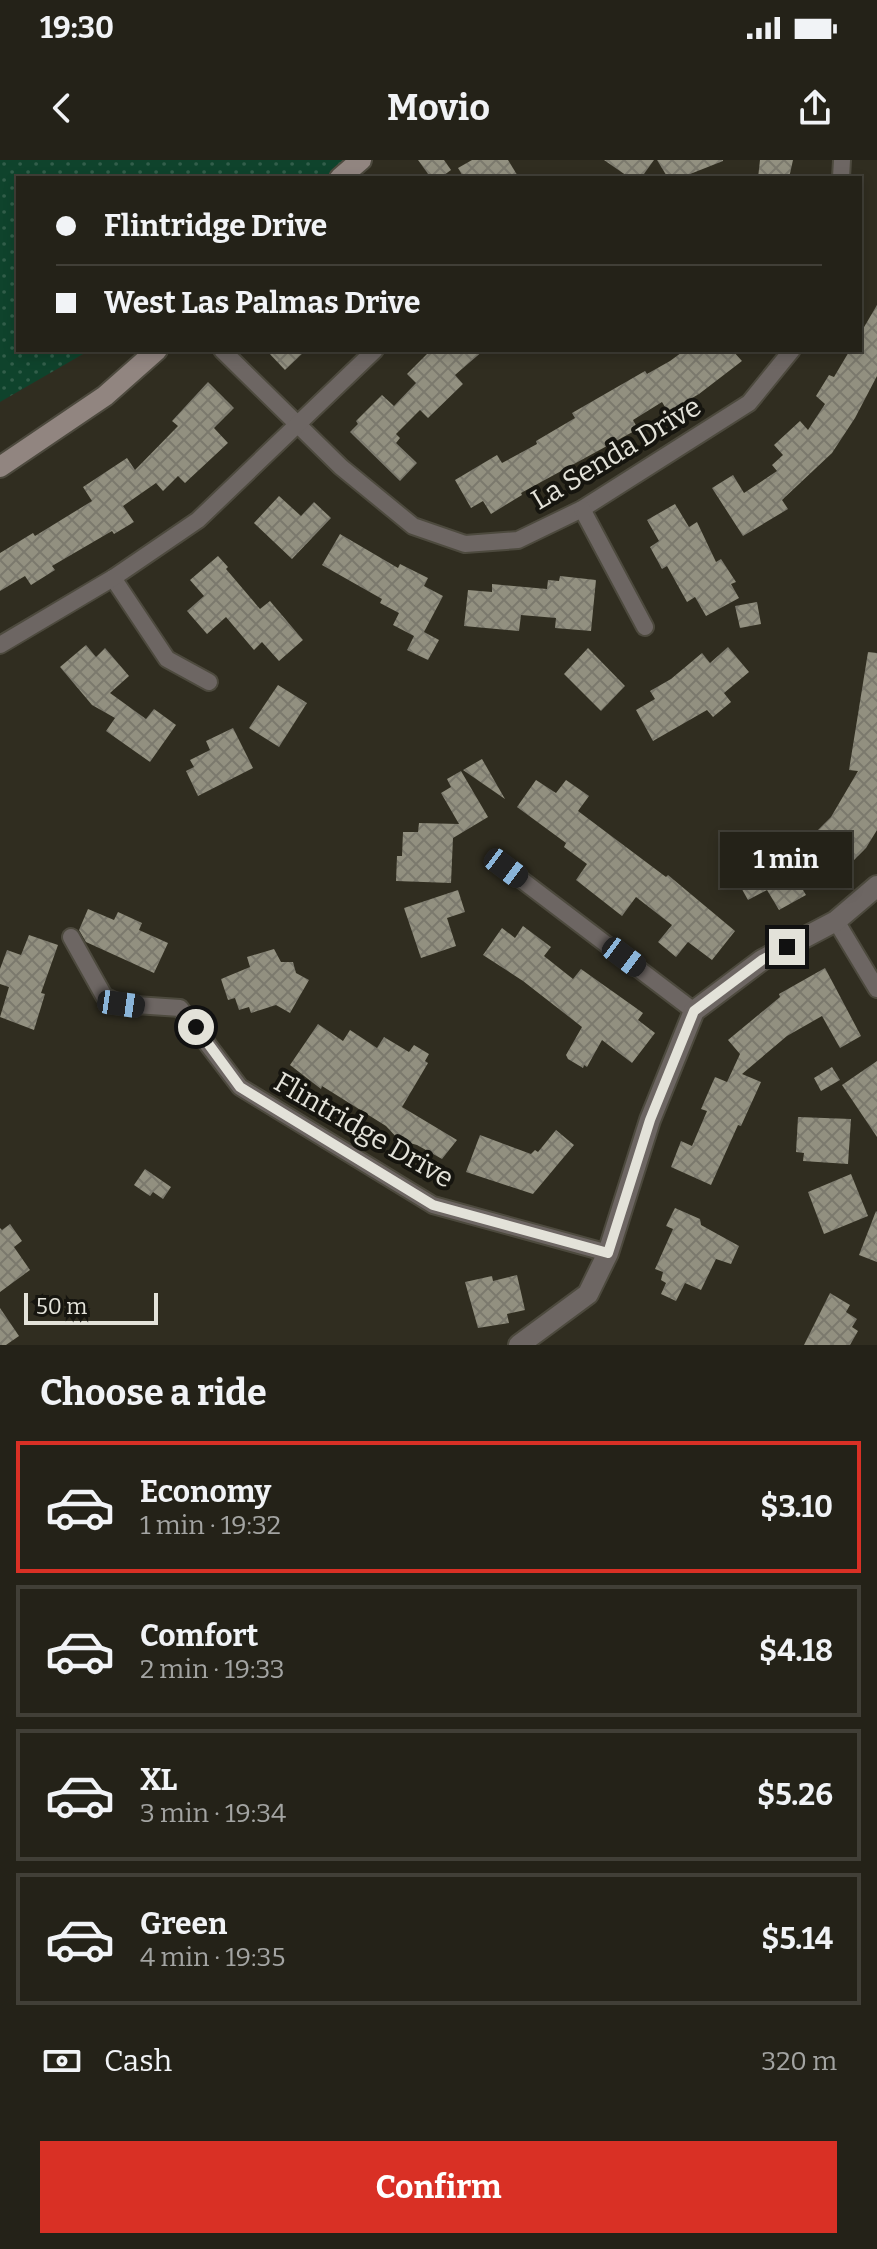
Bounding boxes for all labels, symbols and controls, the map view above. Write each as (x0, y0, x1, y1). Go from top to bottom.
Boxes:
text: 19:30 (40, 10, 114, 46)
icon: back (40, 86, 84, 130)
text: Movio (387, 86, 490, 130)
icon: share (793, 86, 837, 130)
text: Flintridge Drive (104, 208, 327, 244)
text: West Las Palmas Drive (104, 285, 420, 321)
street label: La Senda Drive (525, 390, 707, 516)
callout: 1 min (721, 831, 853, 887)
car (480, 844, 532, 892)
text: 1 min (753, 844, 819, 875)
route end (769, 929, 805, 965)
car (598, 933, 650, 981)
car (96, 989, 146, 1019)
route start (178, 1009, 214, 1045)
street label: Flintridge Drive (268, 1065, 460, 1195)
scale bar (24, 1289, 158, 1325)
text: 50 m (36, 1293, 87, 1320)
text: Choose a ride (40, 1371, 267, 1415)
icon: car (44, 1471, 116, 1543)
text: Economy (140, 1474, 271, 1510)
text: $3.10 (760, 1489, 833, 1525)
text: 1 min · 19:32 (140, 1510, 281, 1541)
icon: car (44, 1615, 116, 1687)
text: Comfort (140, 1618, 258, 1654)
text: $4.18 (759, 1633, 833, 1669)
text: 2 min · 19:33 (140, 1654, 285, 1685)
icon: car (44, 1759, 116, 1831)
text: XL (140, 1762, 177, 1798)
text: $5.26 (757, 1777, 833, 1813)
text: 3 min · 19:34 (140, 1798, 286, 1829)
icon: car (44, 1903, 116, 1975)
text: Green (140, 1906, 227, 1942)
text: $5.14 (761, 1921, 833, 1957)
text: 4 min · 19:35 (140, 1942, 285, 1973)
icon: cash (40, 2039, 84, 2083)
text: Cash (104, 2043, 172, 2079)
text: 320 m (761, 2046, 837, 2077)
button: Confirm (40, 2141, 837, 2233)

